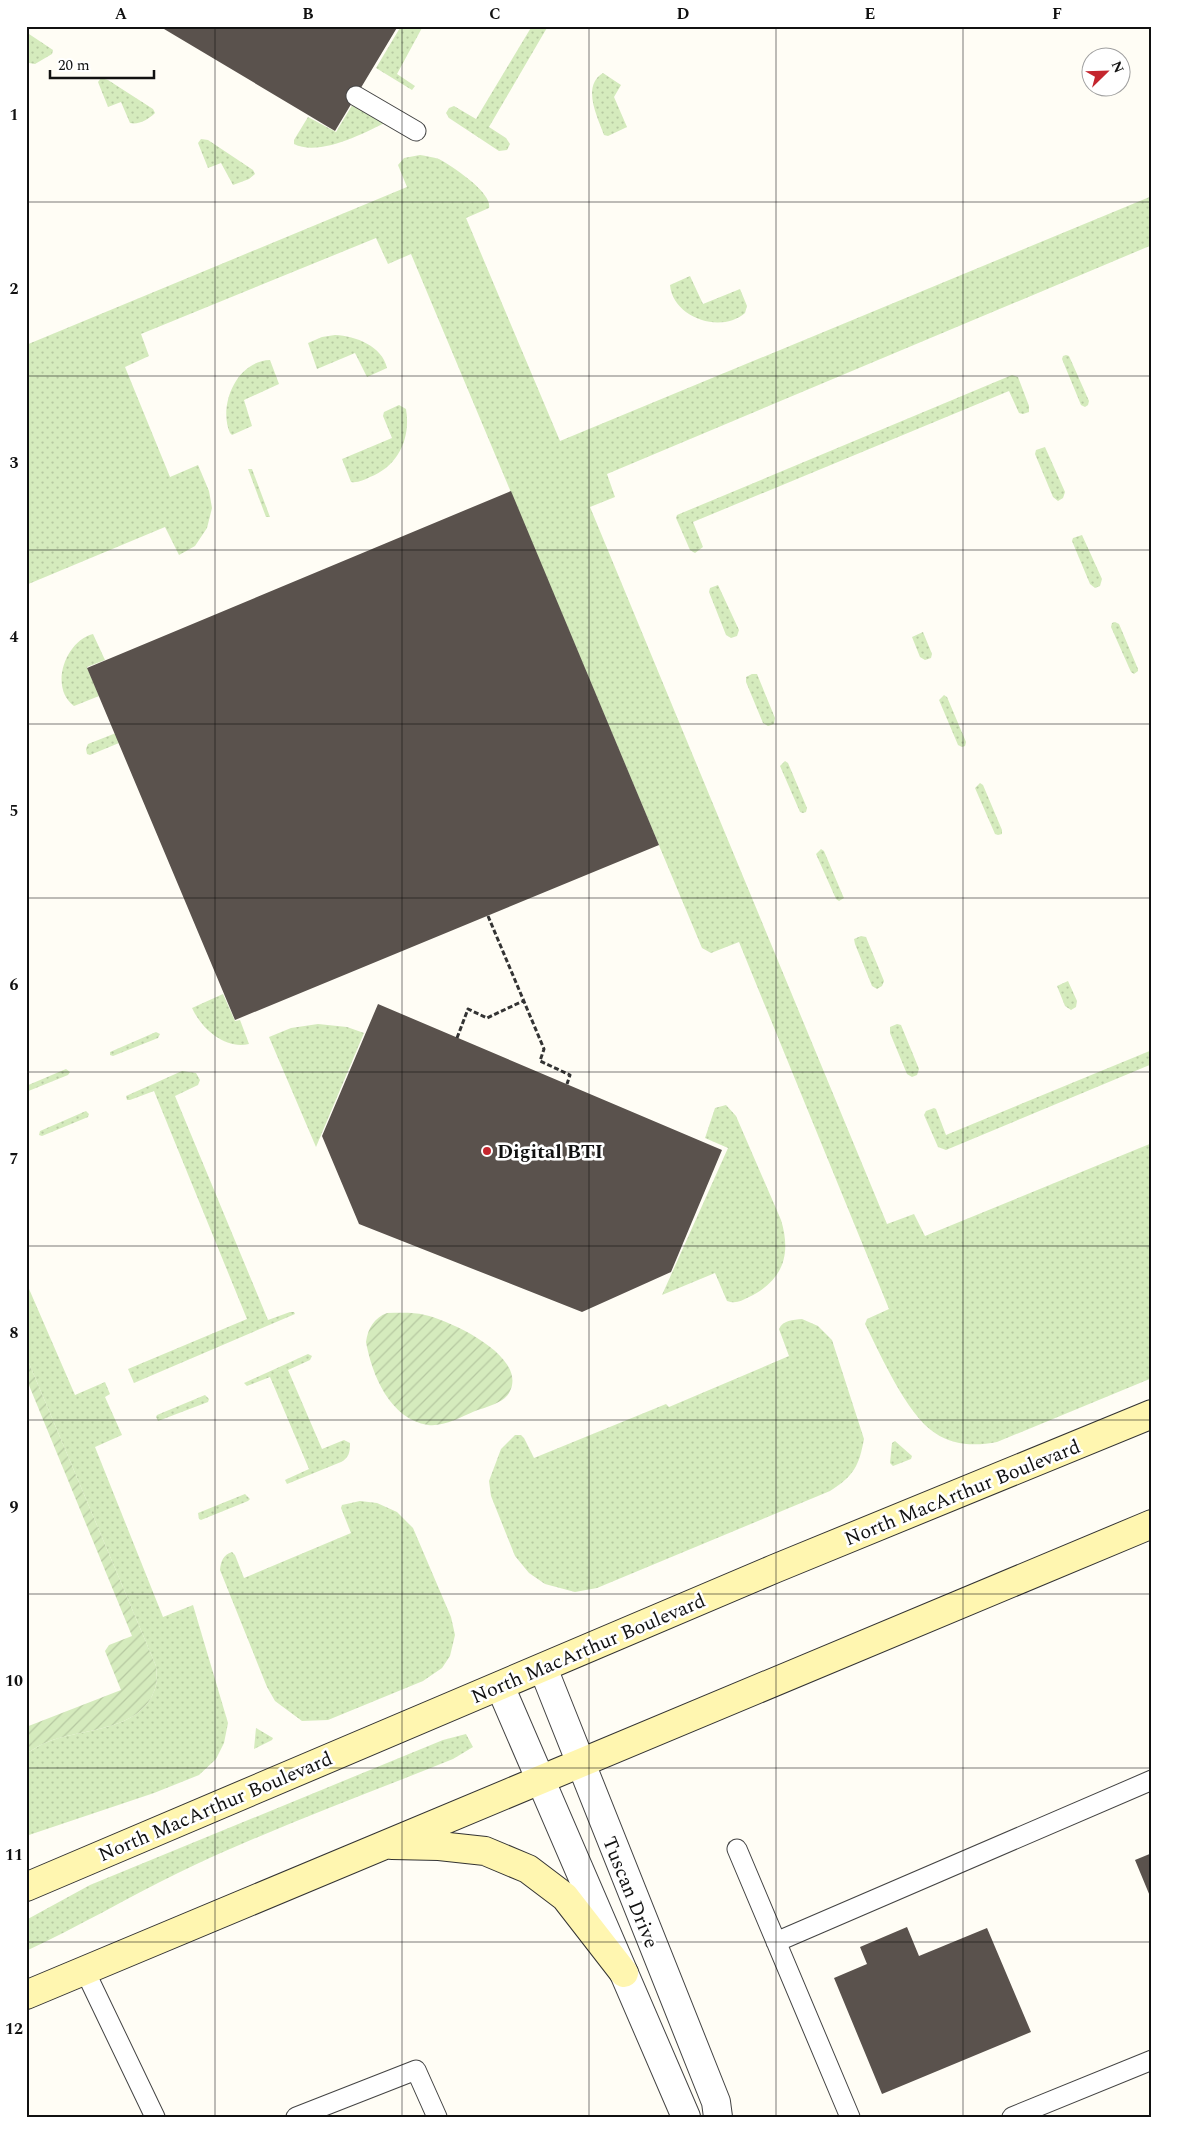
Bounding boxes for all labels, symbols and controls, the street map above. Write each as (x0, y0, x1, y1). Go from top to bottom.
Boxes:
text: A (115, 2, 128, 26)
text: B (302, 2, 314, 26)
text: C (489, 2, 501, 26)
text: D (677, 2, 690, 26)
text: E (865, 2, 875, 26)
text: F (1052, 2, 1062, 26)
scale bar (50, 48, 154, 80)
north arrow (1080, 48, 1130, 98)
text: 20 m (58, 54, 90, 77)
text: N (1106, 58, 1129, 76)
text: 1 (10, 103, 18, 127)
text: 2 (10, 277, 19, 301)
text: 3 (10, 451, 19, 475)
text: 4 (10, 625, 19, 649)
text: 5 (10, 799, 18, 823)
text: 6 (10, 973, 19, 997)
place label: Digital BTI (497, 1137, 603, 1167)
marker: Digital BTI (481, 1145, 493, 1157)
text: 7 (10, 1147, 19, 1171)
text: 8 (10, 1321, 19, 1345)
street label: North MacArthur Boulevard (840, 1432, 1085, 1554)
text: 9 (10, 1495, 19, 1519)
street label: North MacArthur Boulevard (466, 1586, 710, 1712)
text: 10 (5, 1669, 23, 1693)
street label: North MacArthur Boulevard (93, 1744, 337, 1870)
street label: Tuscan Drive (594, 1832, 666, 1953)
text: 11 (5, 1843, 23, 1867)
text: 12 (5, 2017, 23, 2041)

